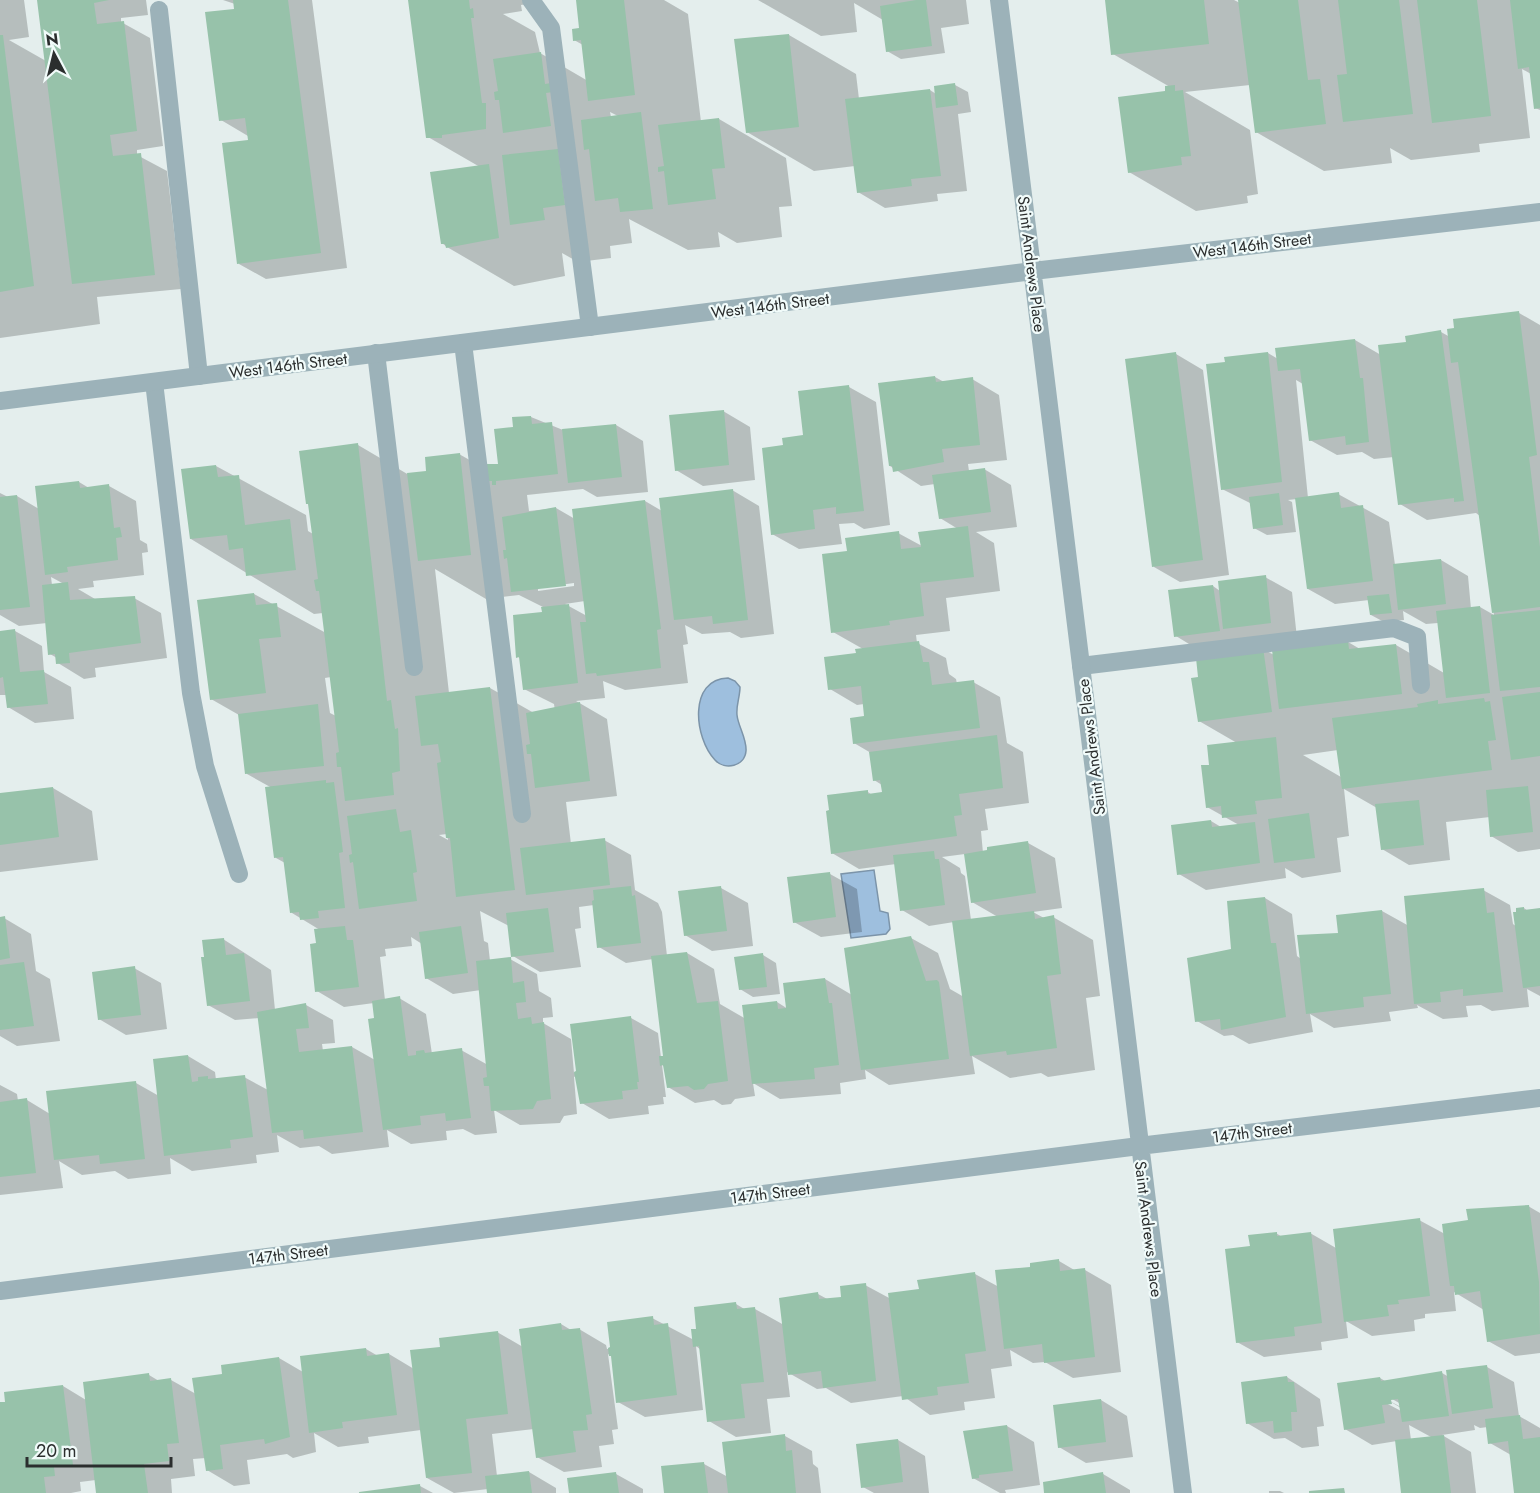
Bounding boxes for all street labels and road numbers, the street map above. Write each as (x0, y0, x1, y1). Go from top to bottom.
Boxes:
street label: Saint Andrews Place (1012, 195, 1051, 334)
street label: West 146th Street (1192, 227, 1313, 264)
street label: West 146th Street (710, 287, 831, 324)
street label: West 146th Street (228, 347, 349, 384)
street label: Saint Andrews Place (1072, 677, 1111, 816)
street label: 147th Street (1211, 1116, 1293, 1149)
street label: Saint Andrews Place (1129, 1160, 1168, 1299)
street label: 147th Street (729, 1177, 811, 1210)
street label: 147th Street (247, 1238, 329, 1271)

